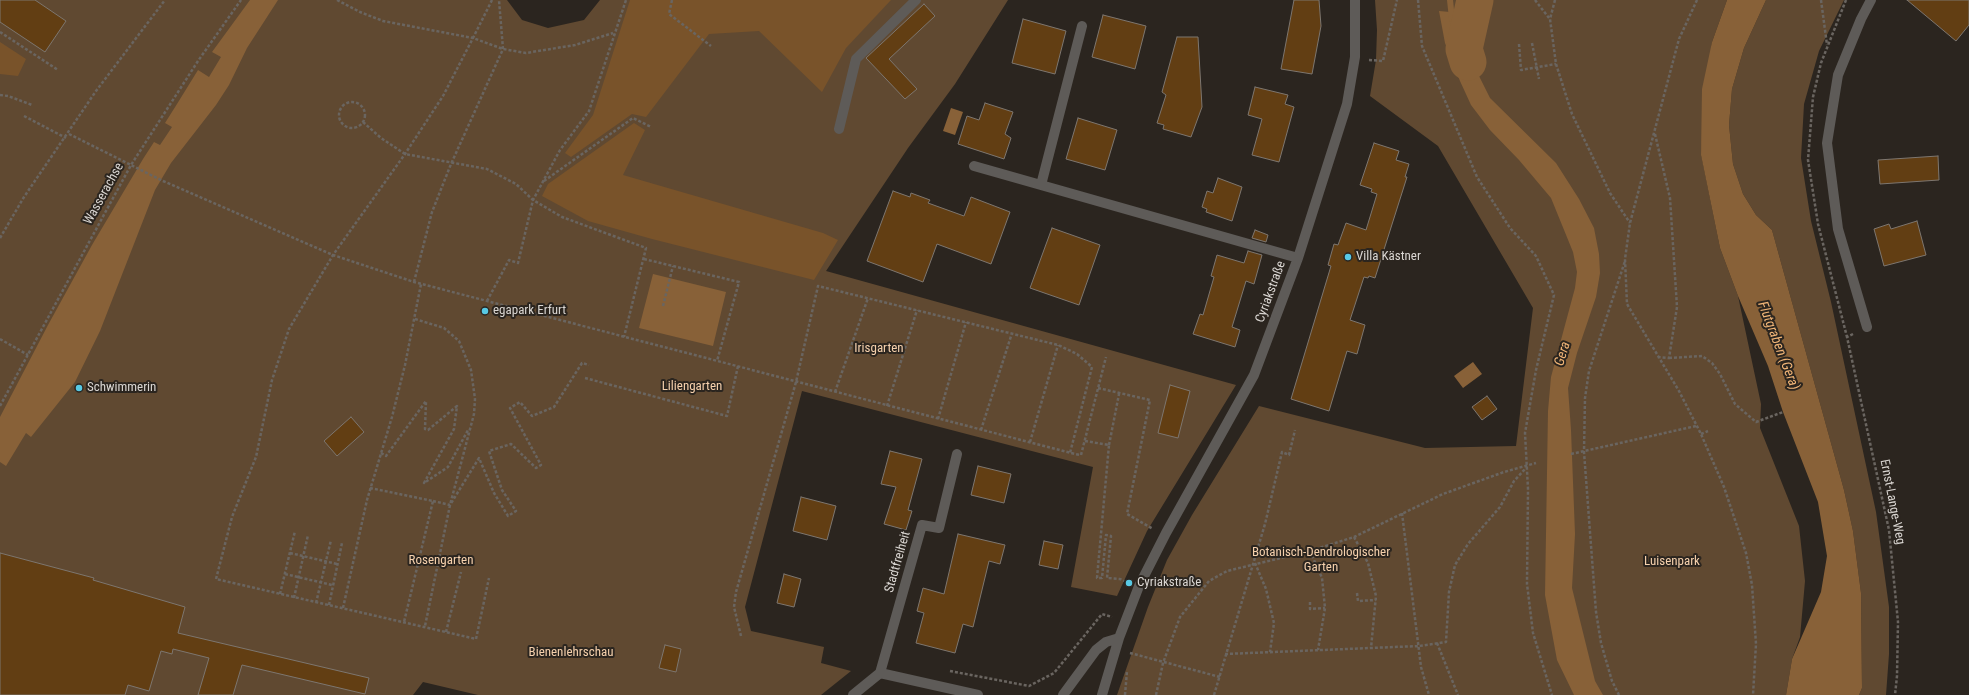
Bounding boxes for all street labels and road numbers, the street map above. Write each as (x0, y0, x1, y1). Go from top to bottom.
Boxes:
street label: Wasserachse (81, 160, 127, 228)
street label: Cyriakstraße (1253, 259, 1289, 325)
street label: Ernst-Lange-Weg (1876, 458, 1908, 546)
street label: Stadtfreiheit (882, 529, 914, 595)

